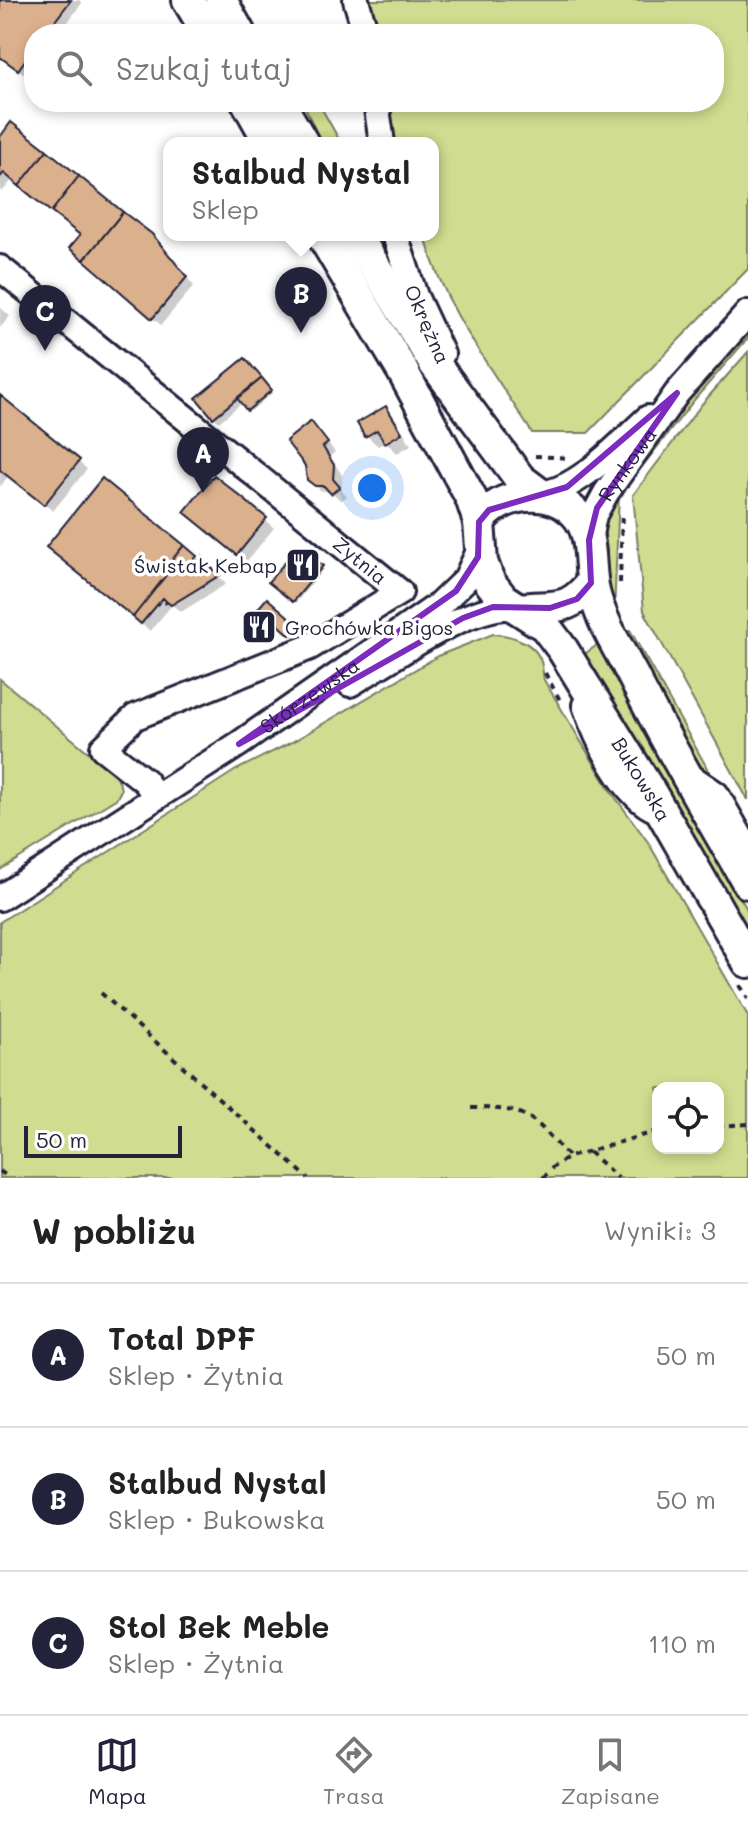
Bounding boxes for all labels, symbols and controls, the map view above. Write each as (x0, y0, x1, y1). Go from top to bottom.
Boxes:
search box (24, 24, 724, 112)
icon: search (52, 46, 96, 90)
text: Szukaj tutaj (116, 48, 292, 88)
popup (163, 137, 439, 241)
text: Stalbud Nystal (192, 152, 410, 192)
text: Sklep (192, 192, 259, 226)
pin: B (275, 267, 327, 333)
street label: Okrężna (399, 281, 457, 367)
pin: C (19, 285, 71, 351)
street label: Rynkowa (591, 422, 662, 505)
pin: A (177, 427, 229, 493)
your location (352, 468, 392, 508)
street label: Żytnia (328, 530, 393, 590)
restaurant icon: Świstak Kebap (284, 546, 322, 584)
place label: Świstak Kebap (134, 552, 277, 578)
restaurant icon: Grochówka Bigos (240, 608, 278, 646)
place label: Grochówka Bigos (285, 614, 453, 640)
street label: Skórzewska (254, 651, 364, 739)
street label: Bukowska (607, 732, 677, 826)
map controls (652, 1082, 724, 1154)
button: locate (652, 1082, 724, 1154)
scale bar (24, 1122, 182, 1158)
text: 50 m (36, 1125, 87, 1154)
text: W pobliżu (32, 1208, 196, 1253)
text: Wyniki: 3 (604, 1213, 716, 1247)
text: Total DPF (108, 1318, 256, 1358)
text: A (49, 1338, 67, 1372)
text: 50 m (656, 1338, 716, 1372)
text: Sklep · Żytnia (108, 1358, 284, 1392)
text: Stalbud Nystal (108, 1462, 327, 1502)
text: B (49, 1482, 67, 1516)
text: 50 m (656, 1482, 716, 1516)
text: Sklep · Bukowska (108, 1502, 326, 1536)
text: Stol Bek Meble (108, 1606, 330, 1646)
text: C (48, 1626, 68, 1660)
text: 110 m (648, 1626, 716, 1660)
text: Sklep · Żytnia (108, 1646, 284, 1680)
tab: Mapa (88, 1733, 147, 1810)
tab: Trasa (323, 1733, 384, 1810)
tab: Zapisane (561, 1733, 660, 1810)

